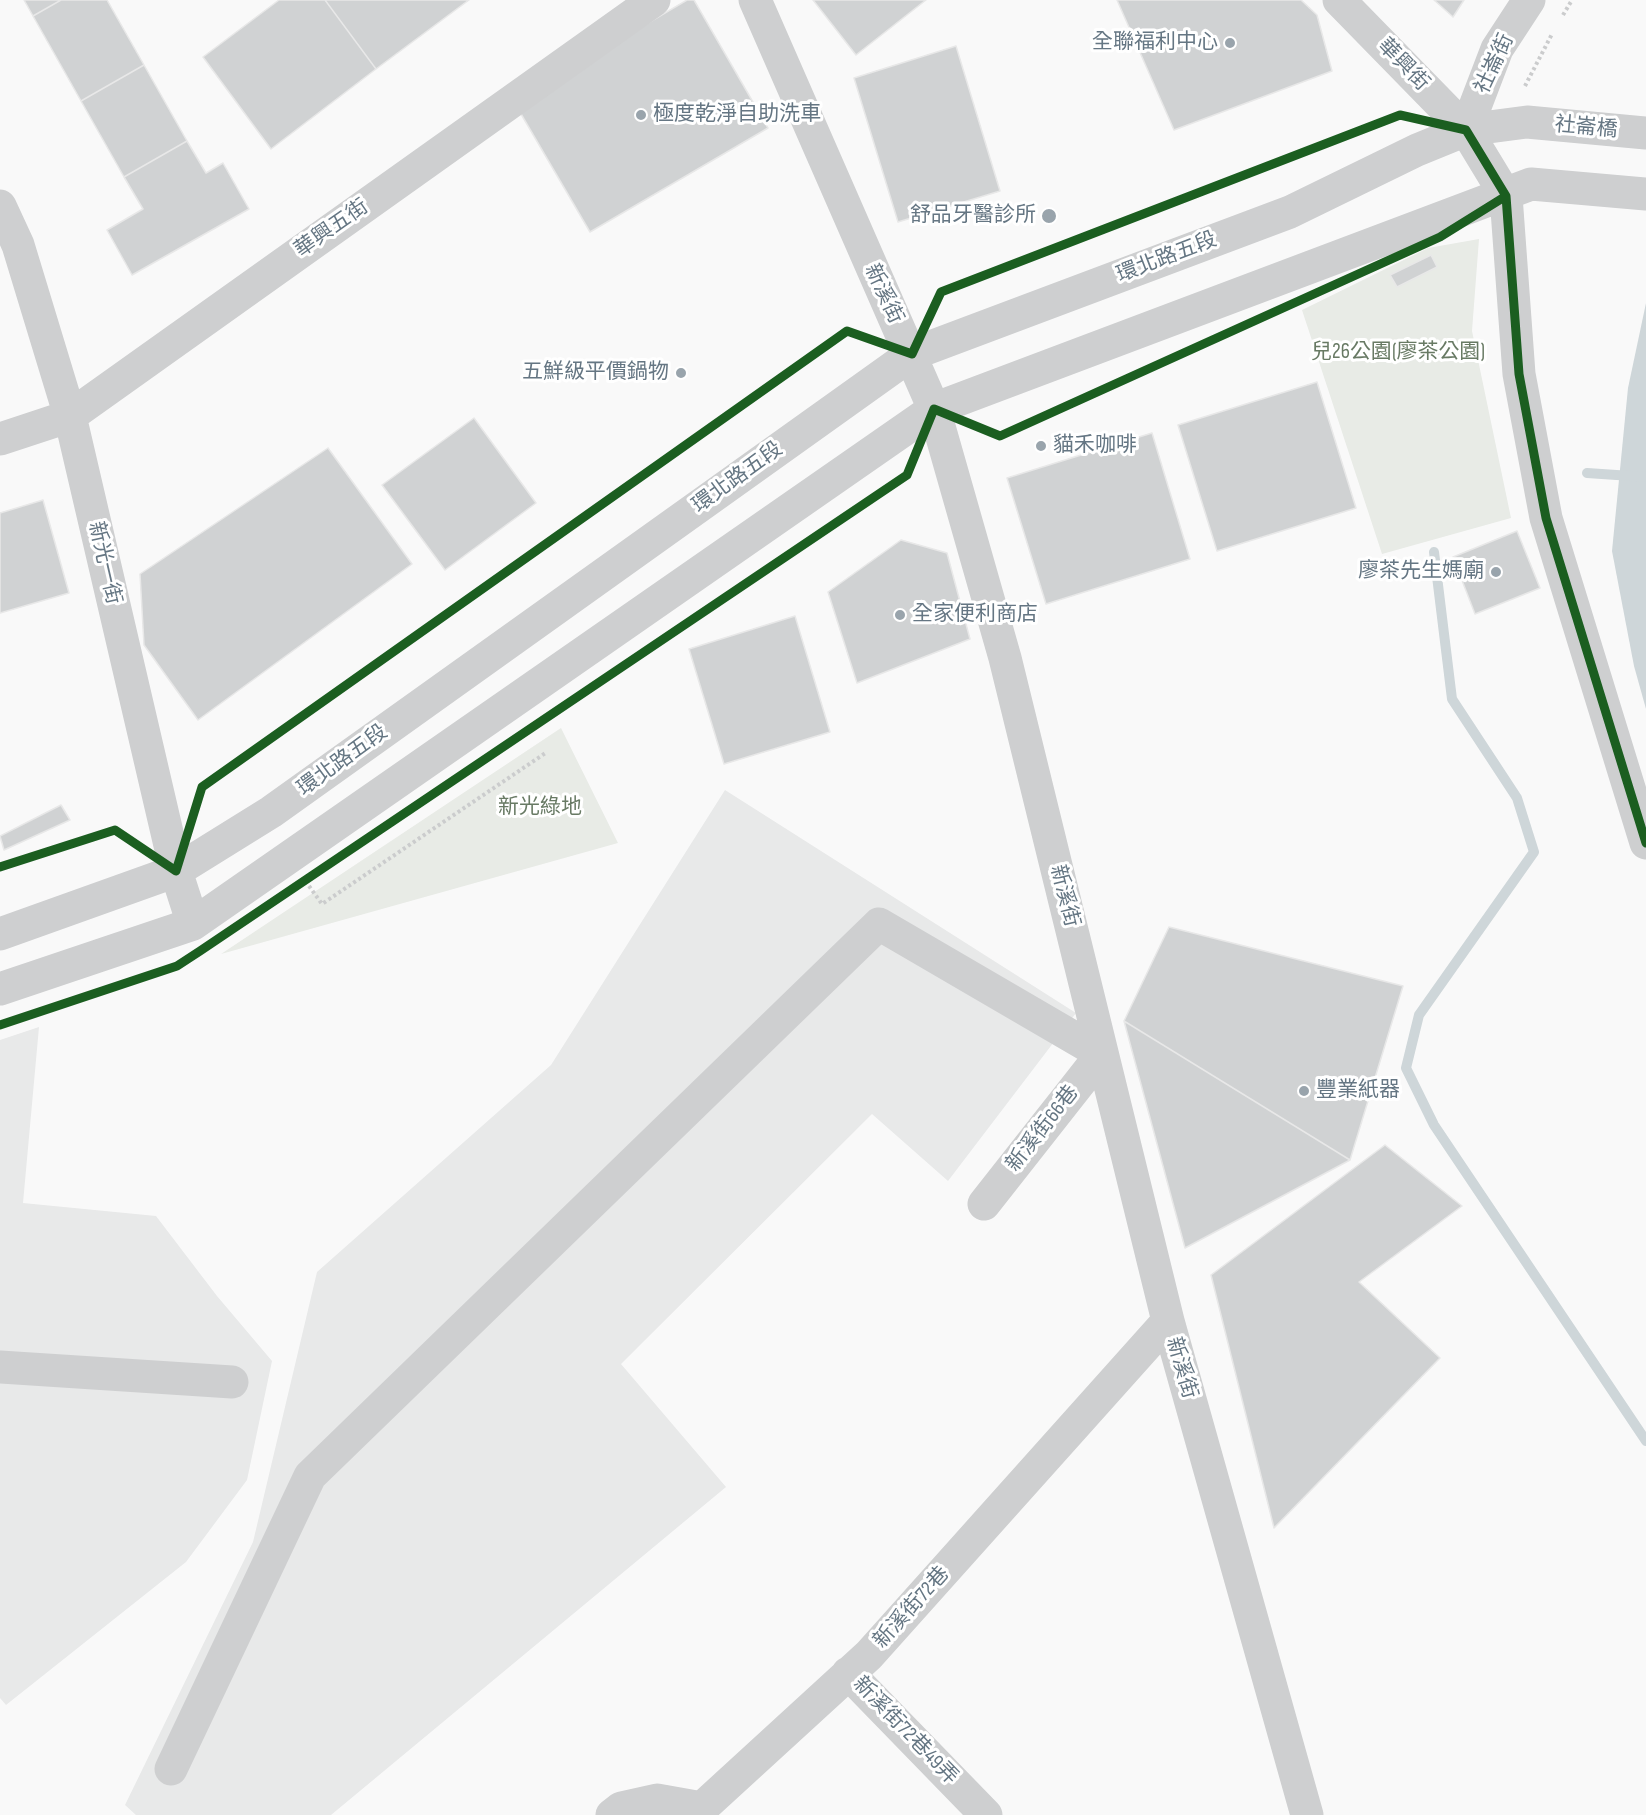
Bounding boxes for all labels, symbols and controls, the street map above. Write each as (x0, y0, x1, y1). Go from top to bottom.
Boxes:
place label: 全聯福利中心 (1092, 30, 1218, 56)
street label: 社崙街 (1470, 30, 1520, 98)
street label: 華興街 (1372, 34, 1434, 96)
marker: 全聯福利中心 (1223, 36, 1237, 50)
place label: 極度乾淨自助洗車 (653, 102, 821, 128)
marker: 極度乾淨自助洗車 (634, 108, 648, 122)
street label: 社崙橋 (1554, 113, 1618, 143)
street label: 華興五街 (290, 195, 374, 263)
place label: 舒品牙醫診所 (910, 203, 1036, 229)
marker: 舒品牙醫診所 (1040, 207, 1058, 225)
street label: 環北路五段 (1113, 227, 1221, 289)
street label: 新溪街 (858, 260, 908, 328)
park label: 兒26公園(廖茶公園) (1311, 340, 1485, 366)
place label: 五鮮級平價鍋物 (522, 360, 669, 386)
marker: 五鮮級平價鍋物 (674, 366, 688, 380)
place label: 貓禾咖啡 (1053, 433, 1137, 459)
street label: 環北路五段 (688, 437, 788, 519)
marker: 貓禾咖啡 (1034, 439, 1048, 453)
street label: 新光一街 (82, 519, 126, 607)
place label: 廖茶先生媽廟 (1358, 559, 1484, 585)
marker: 廖茶先生媽廟 (1489, 565, 1503, 579)
place label: 全家便利商店 (912, 602, 1038, 628)
marker: 全家便利商店 (893, 608, 907, 622)
street label: 環北路五段 (293, 720, 393, 802)
park label: 新光綠地 (498, 795, 582, 821)
street label: 新溪街 (1044, 862, 1084, 930)
place label: 豐業紙器 (1316, 1078, 1400, 1104)
street label: 新溪街66巷 (1002, 1081, 1084, 1177)
marker: 豐業紙器 (1297, 1084, 1311, 1098)
street label: 新溪街 (1160, 1334, 1202, 1402)
street label: 新溪街72巷 (869, 1562, 955, 1654)
street label: 新溪街72巷49弄 (847, 1672, 963, 1790)

